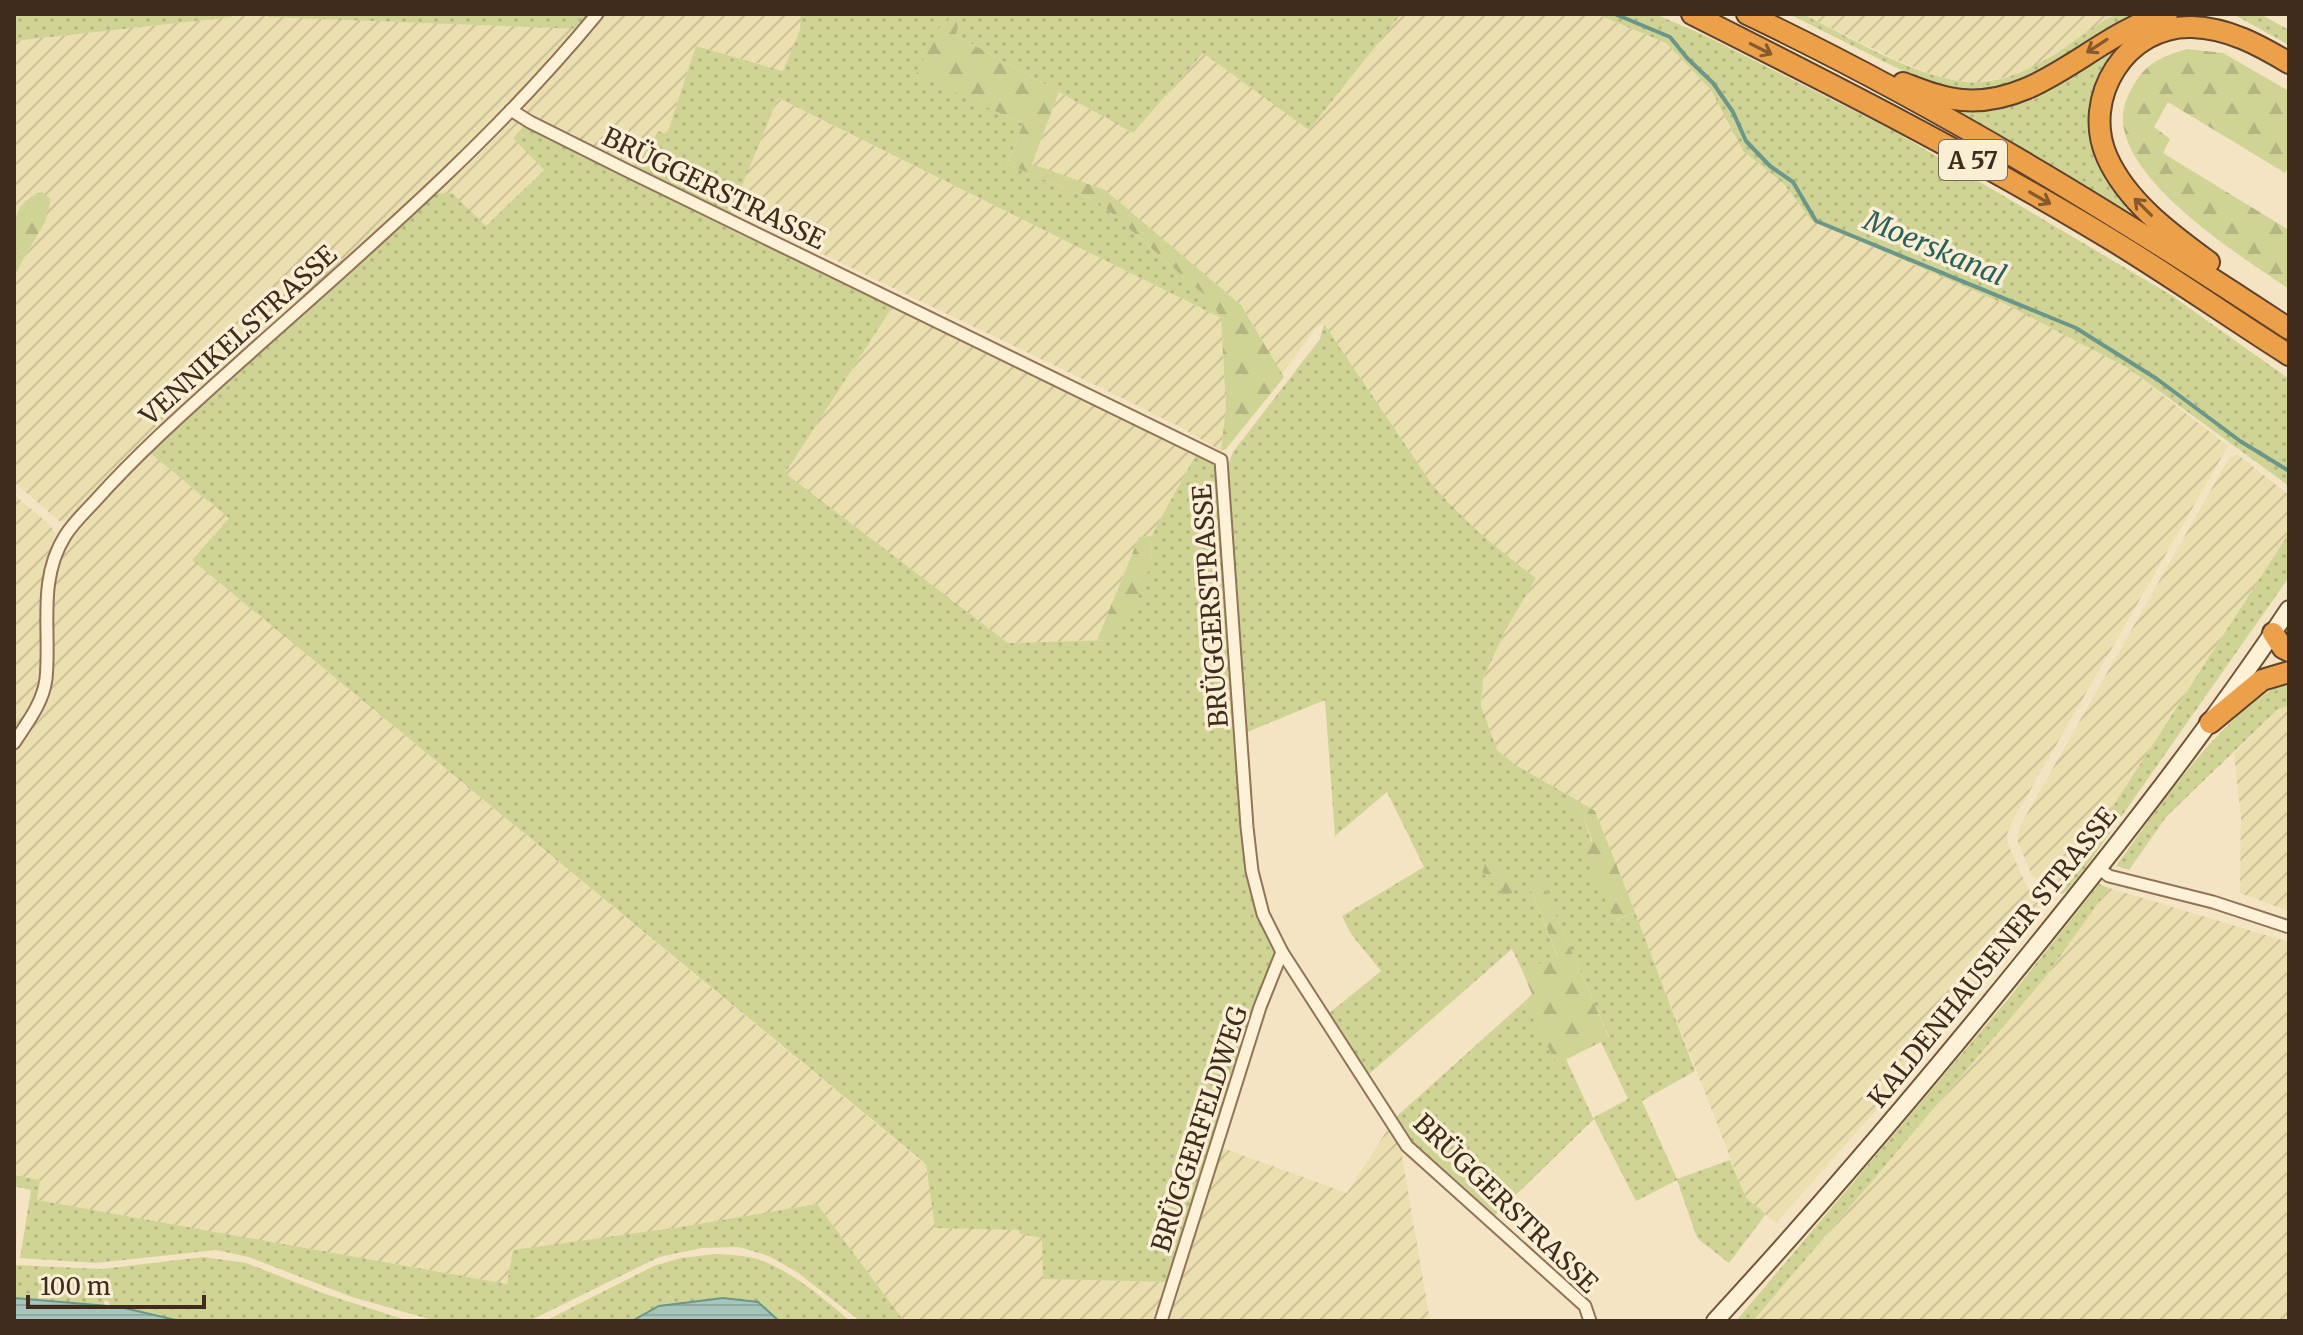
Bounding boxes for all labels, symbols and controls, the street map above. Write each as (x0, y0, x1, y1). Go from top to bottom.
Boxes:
one-way arrow (2086, 39, 2109, 55)
one-way arrow (1749, 42, 1773, 57)
street label: BRÜGGERSTRASSE (597, 120, 831, 257)
road number: A 57 (1939, 140, 2007, 180)
one-way arrow (2028, 190, 2051, 206)
one-way arrow (2134, 198, 2153, 217)
water label: Moerskanal (1858, 202, 2011, 294)
street label: VENNIKELSTRASSE (132, 238, 344, 433)
street label: BRÜGGERSTRASSE (1185, 483, 1235, 729)
street label: KALDENHAUSENER STRASSE (1861, 800, 2124, 1114)
street label: BRÜGGERFELDWEG (1144, 1002, 1254, 1256)
street label: BRÜGGERSTRASSE (1407, 1106, 1606, 1300)
scale bar (28, 1259, 204, 1309)
text: 100 m (40, 1271, 111, 1302)

